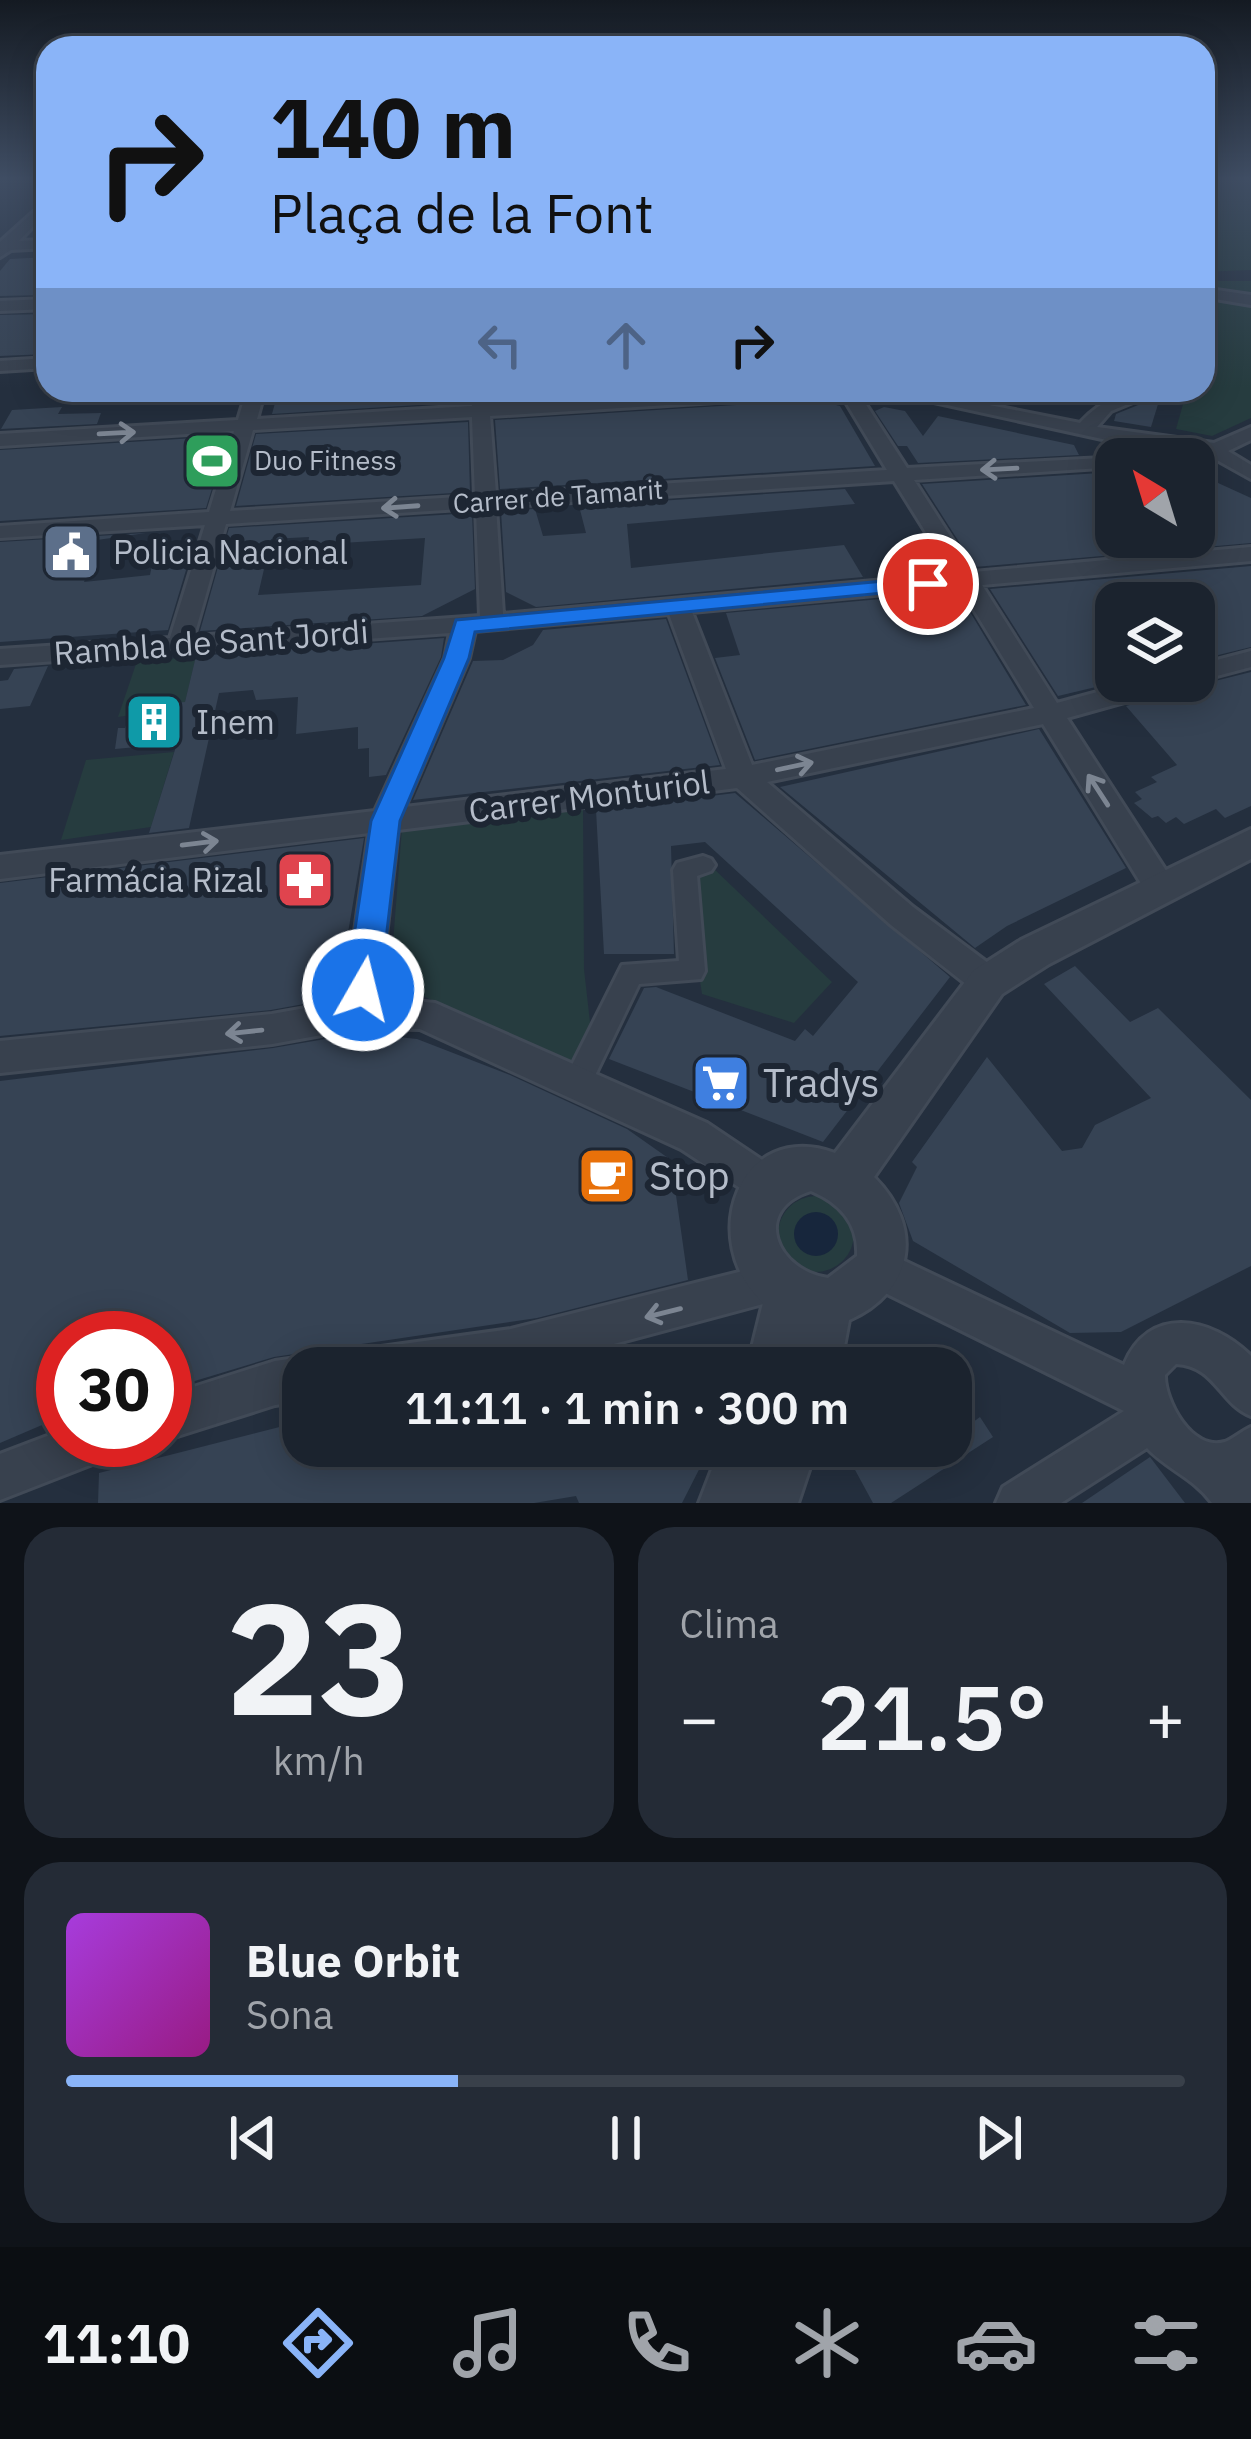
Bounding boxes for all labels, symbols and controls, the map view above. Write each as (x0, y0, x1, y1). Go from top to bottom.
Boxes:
text: 140 m (270, 72, 516, 181)
icon: right (72, 84, 228, 240)
text: Plaça de la Font (270, 178, 654, 248)
icon: left (467, 312, 533, 378)
icon: ahead (593, 312, 659, 378)
icon: right (719, 312, 785, 378)
one-way arrow (97, 421, 136, 444)
sports icon: Duo Fitness (181, 430, 243, 492)
north arrow (1095, 438, 1215, 558)
map controls (1095, 438, 1215, 702)
place label: Duo Fitness (254, 442, 397, 477)
one-way arrow (980, 458, 1019, 481)
street label: Carrer de Tamarit (451, 471, 664, 520)
one-way arrow (382, 496, 421, 519)
public building icon: Policia Nacional (40, 521, 102, 583)
place label: Policia Nacional (113, 530, 348, 573)
pin (877, 533, 979, 635)
icon: arrive (895, 551, 961, 617)
button: layers (1095, 582, 1215, 702)
street label: Rambla de Sant Jordi (52, 609, 370, 674)
building icon: Inem (123, 691, 185, 753)
place label: Inem (196, 700, 275, 743)
one-way arrow (774, 754, 813, 776)
street label: Carrer Monturiol (466, 759, 712, 832)
one-way arrow (1085, 774, 1110, 808)
one-way arrow (180, 832, 219, 854)
pharmacy icon: Farmácia Rizal (274, 849, 336, 911)
place label: Farmácia Rizal (48, 858, 263, 901)
position arrow (300, 927, 426, 1053)
one-way arrow (225, 1021, 264, 1044)
supermarket icon: Tradys (690, 1052, 752, 1114)
place label: Tradys (763, 1057, 879, 1108)
cafe icon: Stop (576, 1145, 638, 1207)
place label: Stop (649, 1150, 730, 1201)
one-way arrow (644, 1303, 682, 1325)
speed limit sign: 30 (36, 1311, 192, 1467)
text: 11:11 · 1 min · 300 m (405, 1378, 849, 1436)
text: 23 (225, 1555, 412, 1758)
text: Clima (680, 1598, 779, 1649)
text: 21.5° (817, 1658, 1048, 1775)
text: − (680, 1674, 719, 1760)
text: + (1145, 1674, 1185, 1760)
text: km/h (273, 1735, 365, 1786)
text: Blue Orbit (246, 1931, 460, 1989)
text: Sona (246, 1989, 333, 2040)
icon: previous (220, 2105, 286, 2171)
icon: pause (593, 2105, 659, 2171)
icon: next (966, 2105, 1032, 2171)
icon: directions (276, 2301, 360, 2385)
icon: music (446, 2301, 530, 2385)
icon: phone (615, 2301, 699, 2385)
icon: climate (785, 2301, 869, 2385)
icon: car (954, 2301, 1038, 2385)
icon: filters (1124, 2301, 1208, 2385)
text: 11:10 (43, 2308, 190, 2378)

